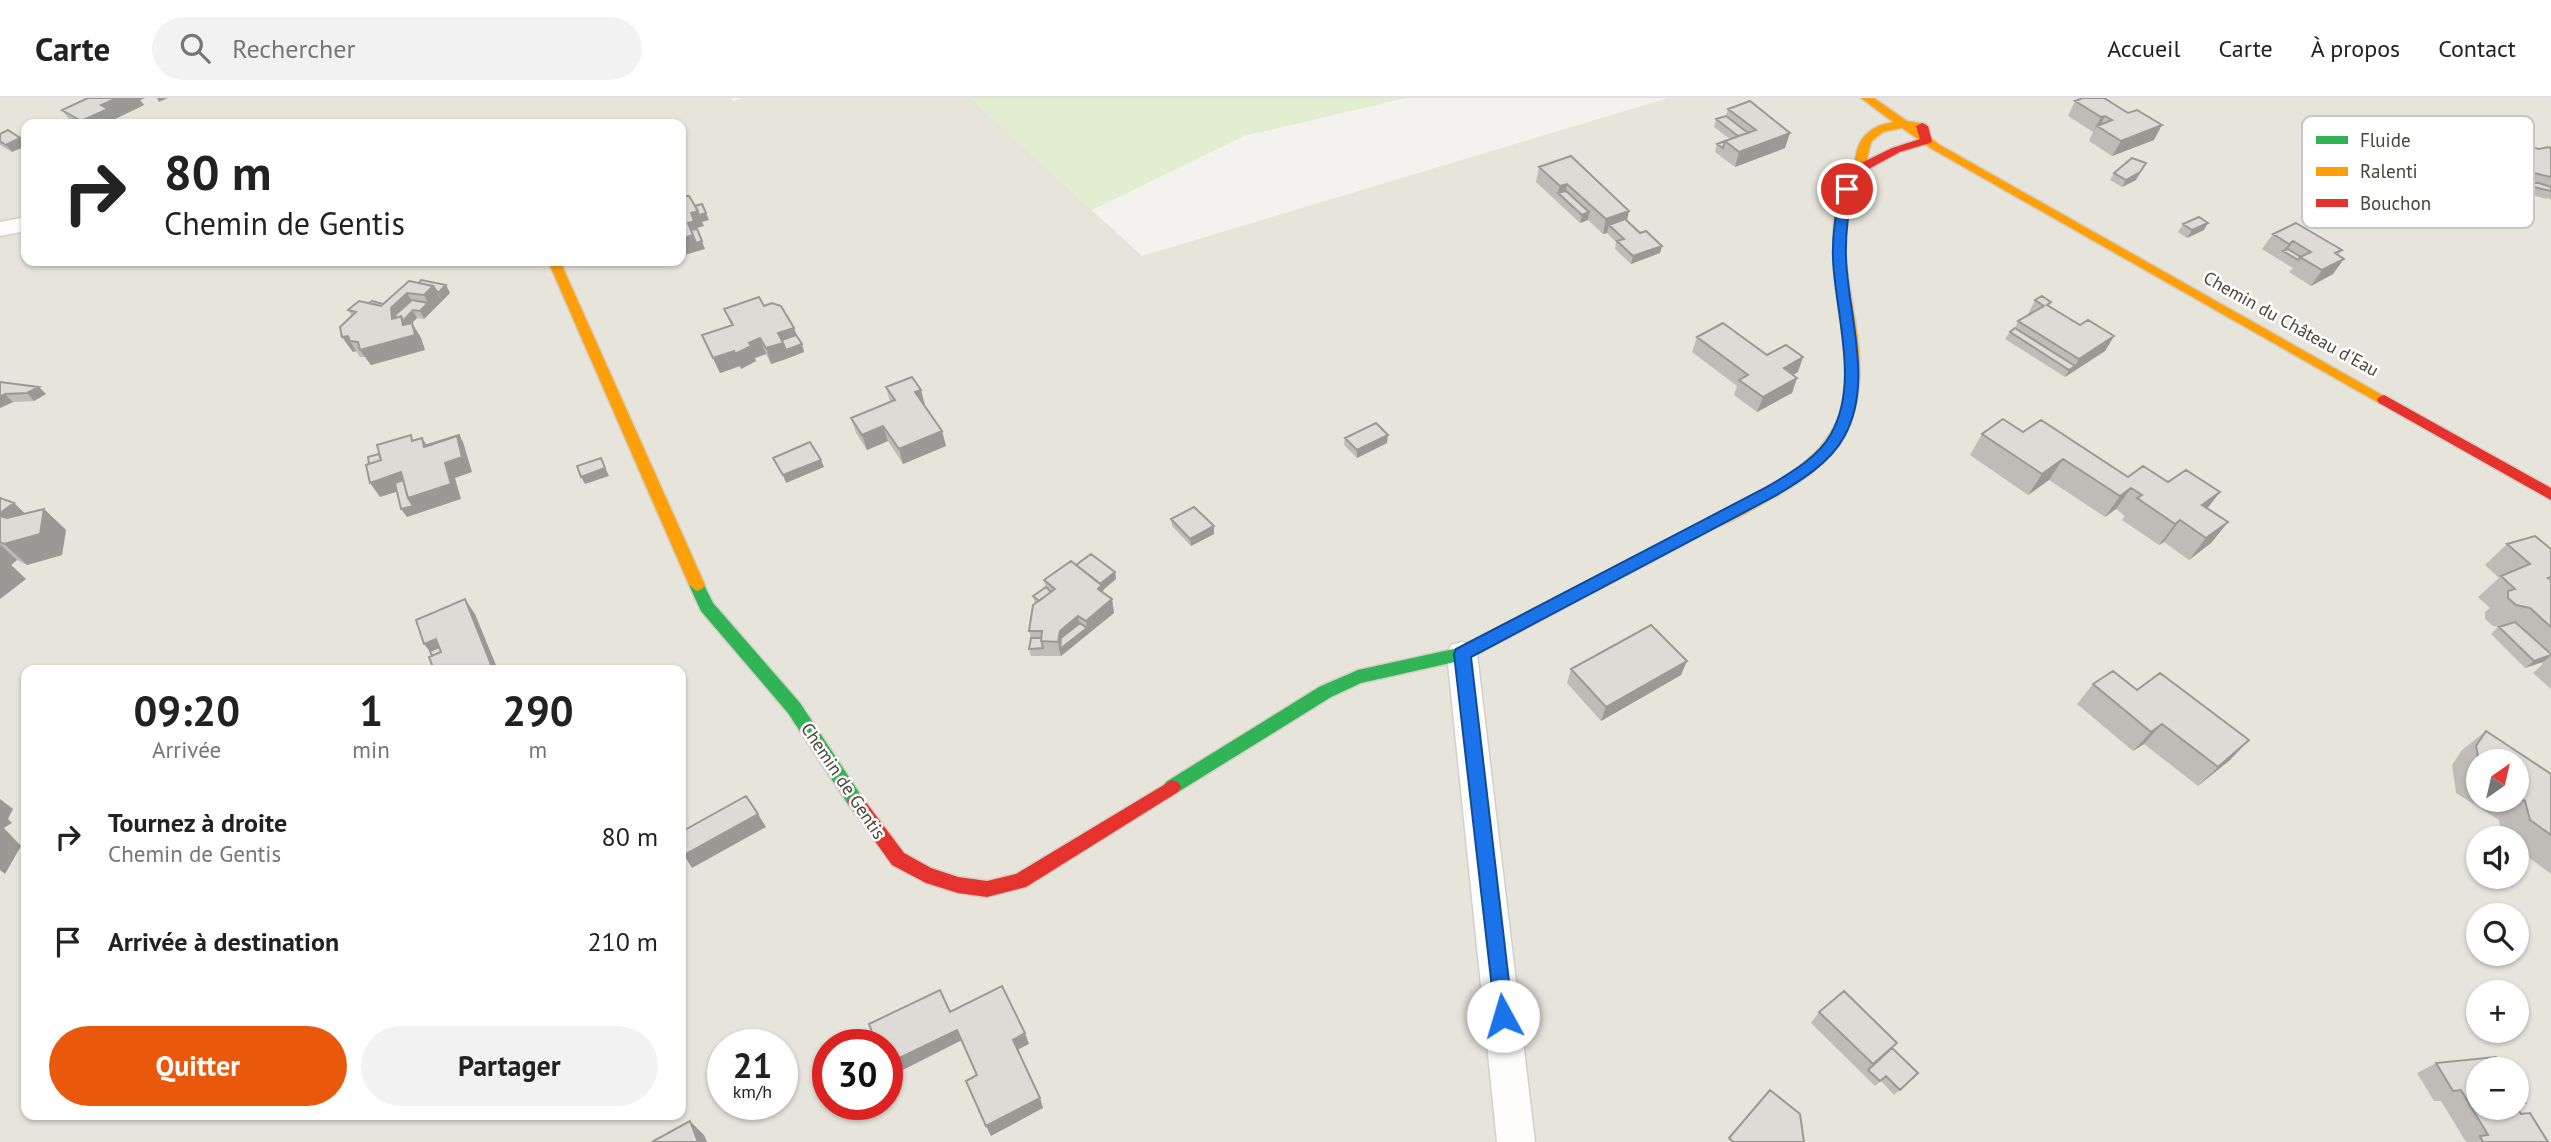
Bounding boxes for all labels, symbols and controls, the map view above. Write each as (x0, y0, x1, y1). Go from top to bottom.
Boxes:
search box (152, 17, 642, 80)
text: Carte (35, 27, 110, 70)
icon: search (176, 29, 214, 67)
text: Rechercher (232, 32, 355, 65)
text: Accueil (2107, 33, 2181, 64)
text: Carte (2219, 33, 2273, 64)
text: À propos (2311, 33, 2400, 64)
text: Contact (2438, 33, 2516, 64)
legend (2302, 116, 2534, 228)
text: Fluide (2360, 128, 2411, 152)
text: 80 m (164, 140, 271, 204)
icon: right (49, 147, 140, 238)
pin (1817, 159, 1877, 219)
text: Ralenti (2360, 159, 2418, 183)
icon: arrive (1828, 170, 1866, 208)
text: Bouchon (2360, 191, 2431, 215)
text: Chemin de Gentis (164, 202, 405, 244)
street label: Chemin du Château d'Eau (2200, 266, 2383, 381)
text: 09:20 (133, 683, 240, 738)
text: 1 (359, 683, 383, 738)
text: 290 (502, 683, 574, 738)
street label: Chemin de Gentis (796, 718, 891, 843)
text: Arrivée (152, 735, 221, 764)
text: min (352, 735, 390, 764)
text: m (529, 735, 547, 764)
north arrow (2466, 749, 2529, 812)
map controls (2466, 749, 2529, 1120)
text: Tournez à droite (108, 806, 287, 839)
icon: right (49, 818, 87, 856)
text: 80 m (602, 820, 658, 853)
button: sound (2466, 826, 2529, 889)
text: Chemin de Gentis (108, 839, 281, 868)
button: search (2466, 903, 2529, 966)
icon: arrive (49, 923, 87, 961)
text: Arrivée à destination (108, 925, 339, 958)
text: 210 m (587, 925, 658, 958)
position arrow (1466, 979, 1540, 1053)
button: + (2466, 980, 2529, 1043)
button: Quitter (49, 1026, 347, 1106)
button: Partager (361, 1026, 658, 1106)
speed limit sign: 30 (812, 1029, 903, 1120)
text: 21 (733, 1042, 772, 1088)
button: − (2466, 1057, 2529, 1120)
text: km/h (733, 1080, 772, 1103)

